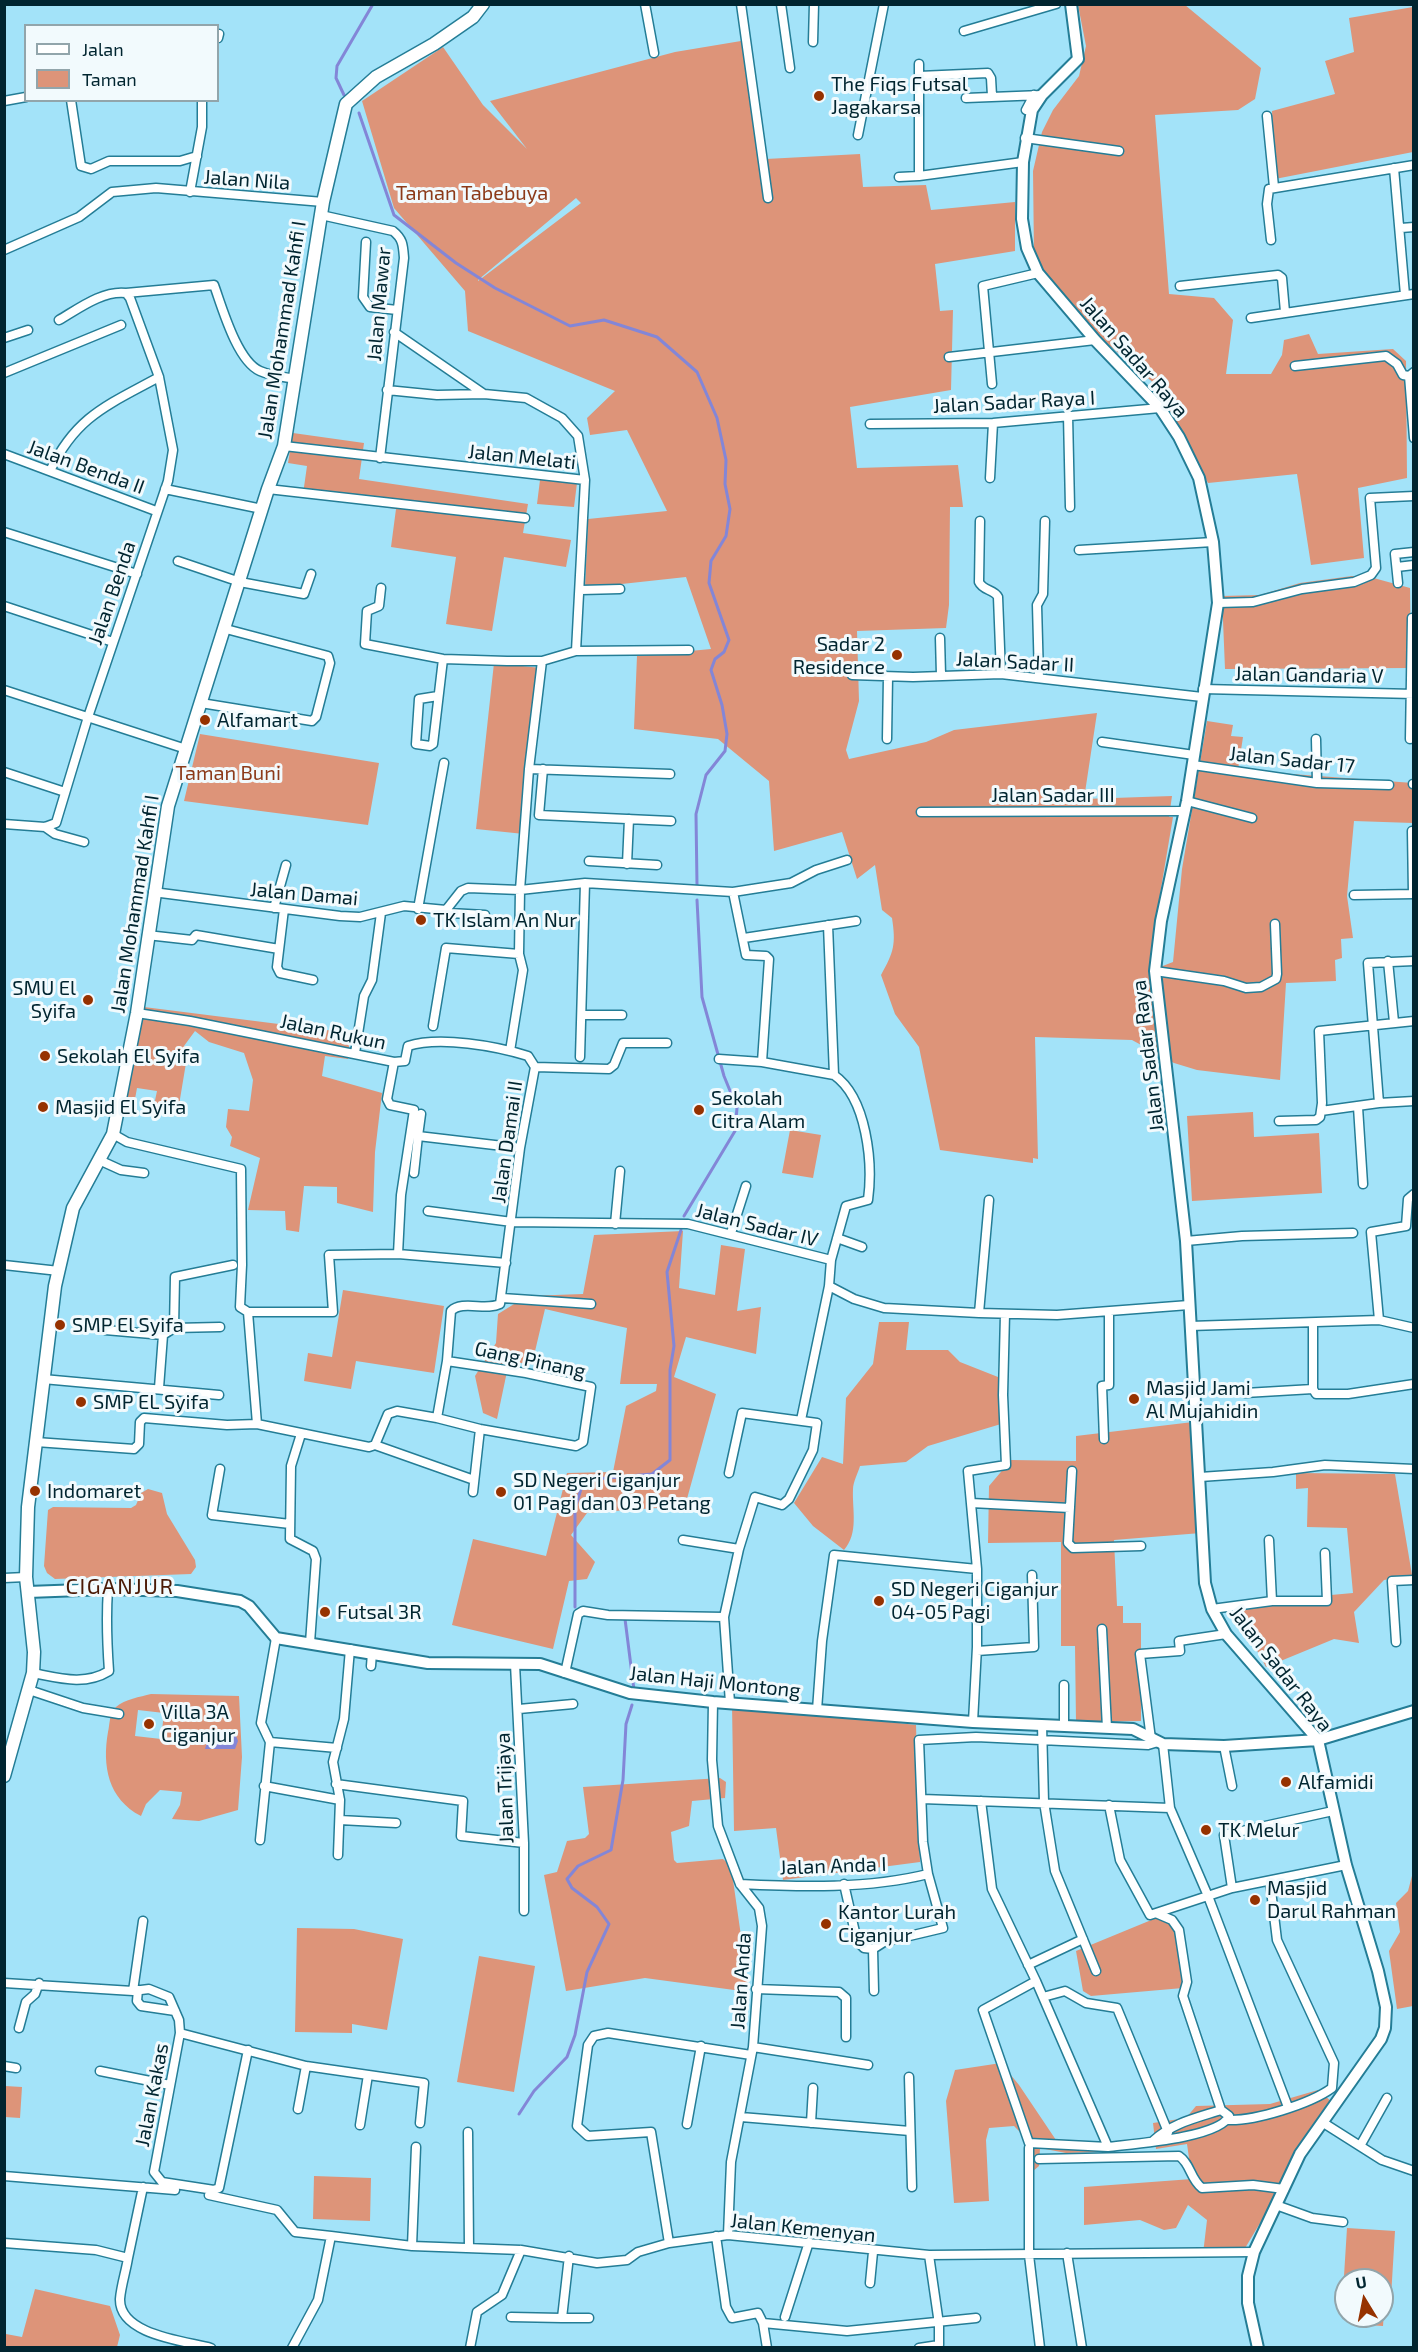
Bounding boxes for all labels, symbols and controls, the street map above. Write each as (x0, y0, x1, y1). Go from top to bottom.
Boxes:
legend (24, 24, 219, 102)
text: Jalan (82, 38, 124, 60)
text: Taman (82, 68, 137, 90)
place label: The Fiqs Futsal Jagakarsa (831, 72, 968, 119)
marker: The Fiqs Futsal Jagakarsa (812, 89, 826, 103)
street label: Jalan Nila (203, 165, 291, 195)
park label: Taman Tabebuya (396, 181, 548, 205)
street label: Jalan Mohammad Kahfi I (253, 219, 311, 441)
street label: Jalan Mawar (362, 246, 396, 362)
street label: Jalan Sadar Raya (1075, 292, 1193, 422)
street label: Jalan Sadar Raya I (932, 386, 1096, 418)
street label: Jalan Benda II (24, 435, 148, 499)
street label: Jalan Melati (467, 439, 577, 475)
street label: Jalan Benda (83, 538, 141, 648)
place label: Sadar 2 Residence (793, 632, 885, 679)
street label: Jalan Sadar II (955, 647, 1075, 677)
marker: Sadar 2 Residence (890, 648, 904, 662)
street label: Jalan Gandaria V (1234, 662, 1384, 688)
place label: Alfamart (217, 708, 298, 732)
marker: Alfamart (198, 713, 212, 727)
street label: Jalan Sadar 17 (1228, 741, 1356, 779)
park label: Taman Buni (175, 761, 281, 785)
street label: Jalan Sadar III (991, 783, 1115, 807)
street label: Jalan Mohammad Kahfi I (106, 793, 164, 1015)
street label: Jalan Damai (249, 877, 359, 911)
place label: TK Islam An Nur (433, 908, 577, 932)
marker: TK Islam An Nur (414, 913, 428, 927)
place label: SMU El Syifa (12, 976, 76, 1023)
street label: Jalan Sadar Raya (1127, 979, 1169, 1133)
marker: SMU El Syifa (81, 993, 95, 1007)
street label: Jalan Rukun (278, 1009, 388, 1055)
place label: Sekolah El Syifa (57, 1044, 200, 1068)
marker: Sekolah El Syifa (38, 1049, 52, 1063)
street label: Jalan Damai II (487, 1079, 527, 1205)
place label: Sekolah Citra Alam (711, 1086, 805, 1133)
place label: Masjid El Syifa (55, 1095, 186, 1119)
marker: Masjid El Syifa (36, 1100, 50, 1114)
marker: Sekolah Citra Alam (692, 1103, 706, 1117)
street label: Jalan Sadar IV (693, 1198, 821, 1252)
place label: SMP El Syifa (72, 1313, 184, 1337)
marker: SMP El Syifa (53, 1318, 67, 1332)
street label: Gang Pinang (472, 1337, 588, 1383)
place label: Masjid Jami Al Mujahidin (1146, 1376, 1258, 1423)
place label: SMP EL Syifa (93, 1390, 209, 1414)
marker: Masjid Jami Al Mujahidin (1127, 1392, 1141, 1406)
marker: SMP EL Syifa (74, 1395, 88, 1409)
place label: SD Negeri Ciganjur 01 Pagi dan 03 Petang (513, 1468, 711, 1515)
place label: Indomaret (47, 1479, 141, 1503)
marker: Indomaret (28, 1484, 42, 1498)
marker: SD Negeri Ciganjur 01 Pagi dan 03 Petang (494, 1485, 508, 1499)
district label: CIGANJUR (65, 1574, 175, 1600)
place label: SD Negeri Ciganjur 04-05 Pagi (891, 1577, 1058, 1624)
marker: SD Negeri Ciganjur 04-05 Pagi (872, 1594, 886, 1608)
place label: Futsal 3R (337, 1600, 421, 1624)
street label: Jalan Sadar Raya (1225, 1601, 1337, 1737)
marker: Futsal 3R (318, 1605, 332, 1619)
street label: Jalan Haji Montong (628, 1661, 802, 1703)
place label: Villa 3A Ciganjur (161, 1700, 235, 1747)
marker: Villa 3A Ciganjur (142, 1717, 156, 1731)
street label: Jalan Trijaya (491, 1732, 519, 1844)
place label: Alfamidi (1298, 1770, 1374, 1794)
marker: Alfamidi (1279, 1775, 1293, 1789)
place label: TK Melur (1218, 1818, 1300, 1842)
marker: TK Melur (1199, 1823, 1213, 1837)
street label: Jalan Anda I (779, 1852, 887, 1880)
place label: Masjid Darul Rahman (1267, 1876, 1396, 1923)
marker: Masjid Darul Rahman (1248, 1893, 1262, 1907)
place label: Kantor Lurah Ciganjur (838, 1900, 956, 1947)
marker: Kantor Lurah Ciganjur (819, 1917, 833, 1931)
street label: Jalan Anda (726, 1932, 756, 2030)
street label: Jalan Kakas (130, 2041, 174, 2149)
street label: Jalan Kemenyan (729, 2208, 877, 2248)
north arrow (1334, 2268, 1394, 2328)
text: U (1354, 2271, 1368, 2292)

